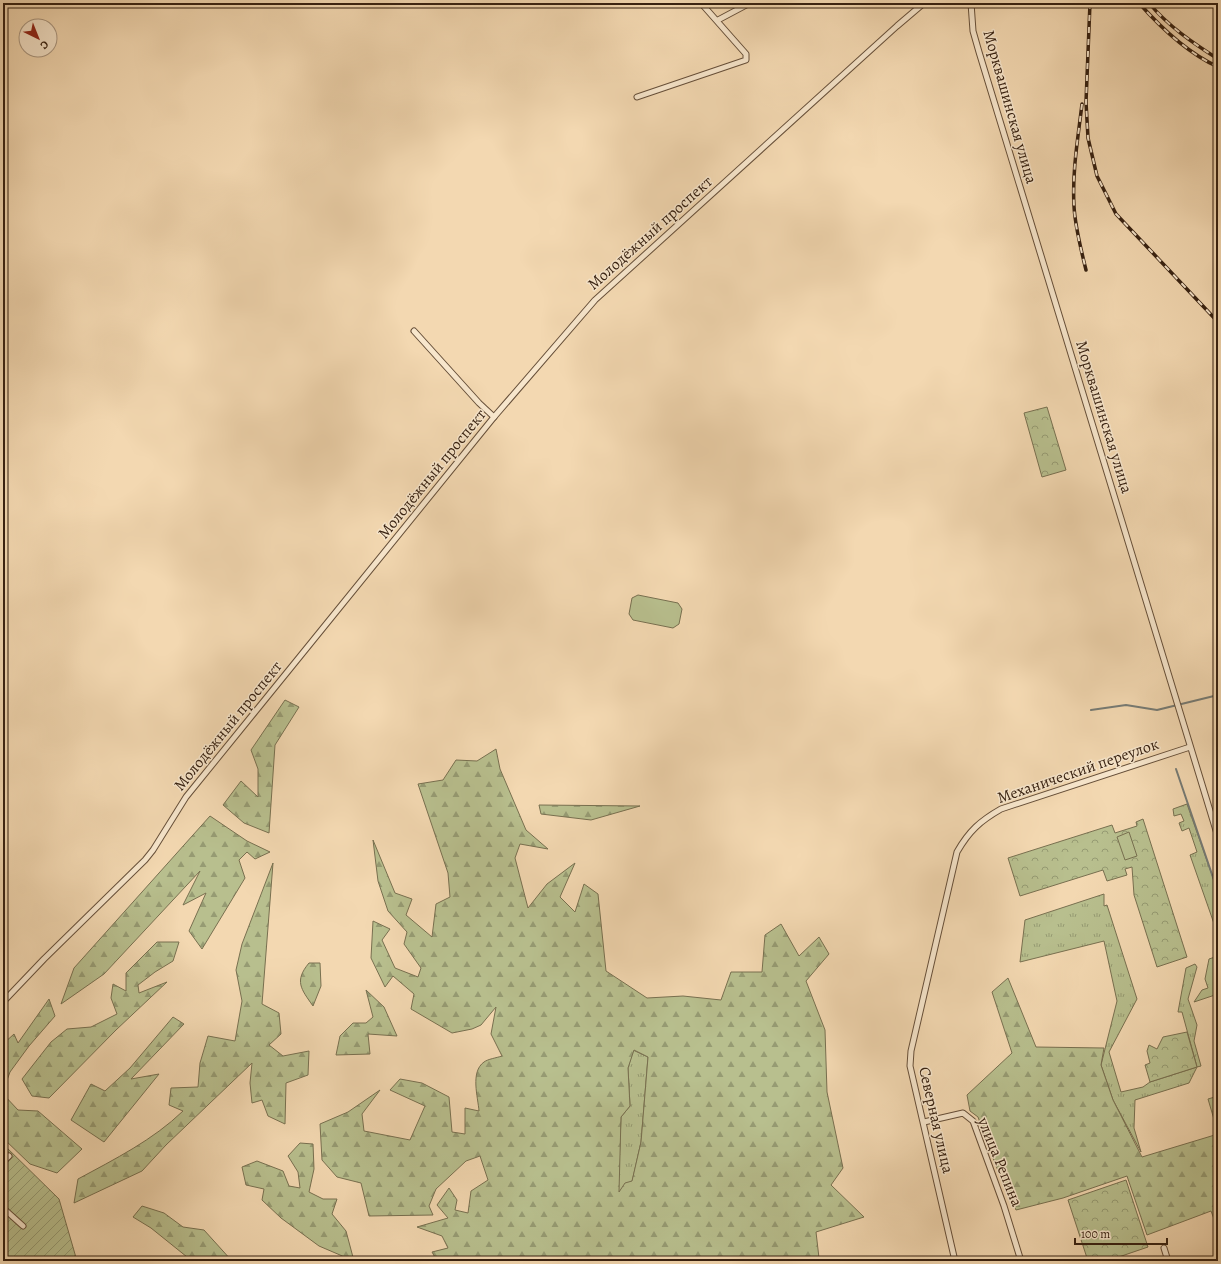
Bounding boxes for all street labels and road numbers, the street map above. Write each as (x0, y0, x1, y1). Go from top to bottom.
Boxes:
street label: Морквашинская улица (978, 28, 1043, 187)
street label: Молодёжный проспект (583, 171, 717, 295)
street label: Морквашинская улица (1070, 338, 1138, 497)
street label: Молодёжный проспект (373, 404, 491, 544)
street label: Молодёжный проспект (169, 656, 287, 796)
street label: Механический переулок (994, 733, 1162, 809)
street label: Северная улица (913, 1065, 959, 1176)
street label: улица Репина (972, 1113, 1028, 1211)

